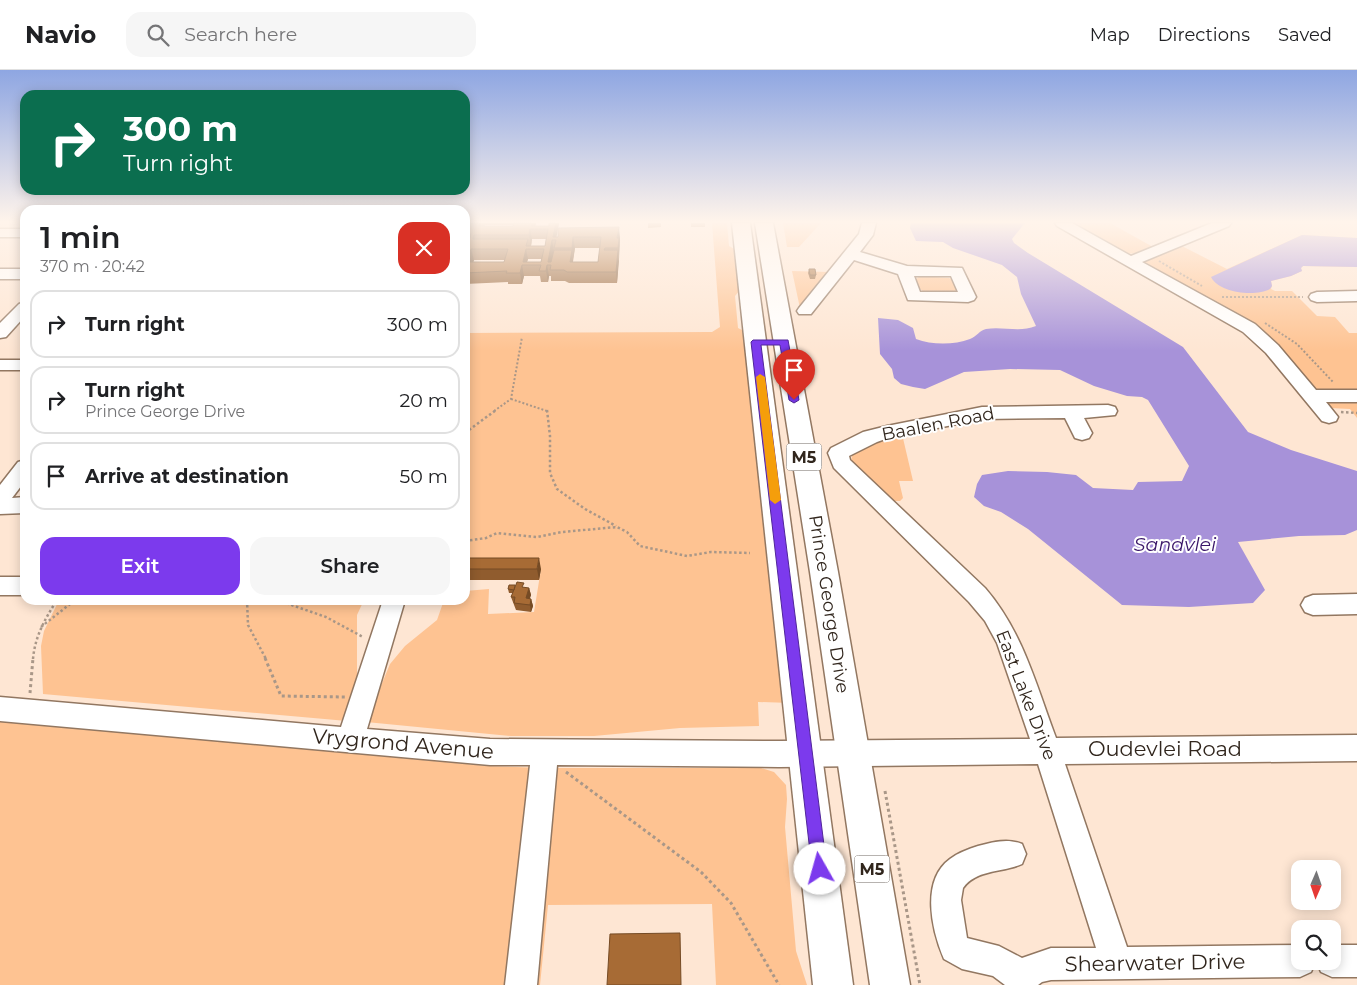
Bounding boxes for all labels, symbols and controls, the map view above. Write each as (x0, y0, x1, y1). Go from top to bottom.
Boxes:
search box (126, 12, 476, 57)
text: Navio (25, 20, 96, 49)
icon: search (144, 21, 172, 49)
text: Search here (184, 23, 297, 46)
text: Map (1090, 24, 1130, 46)
text: Directions (1158, 24, 1250, 46)
text: Saved (1278, 24, 1332, 46)
text: 300 m (123, 107, 238, 150)
icon: right (40, 110, 105, 175)
text: Turn right (123, 150, 233, 177)
text: 1 min (40, 219, 121, 256)
button: close (398, 222, 450, 274)
text: 370 m · 20:42 (40, 257, 145, 276)
icon: right (42, 310, 70, 338)
text: Turn right (85, 313, 185, 336)
text: 300 m (387, 313, 448, 336)
pin (773, 349, 815, 400)
icon: arrive (780, 356, 808, 384)
text: Turn right (85, 379, 185, 402)
icon: right (42, 386, 70, 414)
text: 20 m (400, 389, 448, 412)
text: Prince George Drive (85, 402, 245, 421)
street label: Baalen Road (880, 402, 996, 446)
road number: M5 (786, 444, 822, 471)
icon: arrive (42, 462, 70, 490)
text: Arrive at destination (85, 465, 289, 488)
text: 50 m (400, 465, 448, 488)
street label: Prince George Drive (804, 513, 854, 695)
water label: Sandvlei (1134, 533, 1217, 556)
button: Exit (40, 537, 240, 595)
button: Share (250, 537, 450, 595)
street label: East Lake Drive (991, 627, 1061, 763)
street label: Vrygrond Avenue (311, 723, 495, 764)
street label: Oudevlei Road (1088, 736, 1242, 761)
position arrow (793, 842, 845, 894)
road number: M5 (854, 856, 890, 882)
north arrow (1291, 860, 1341, 910)
map controls (1291, 860, 1341, 970)
button: search (1291, 920, 1341, 970)
street label: Shearwater Drive (1064, 948, 1246, 977)

